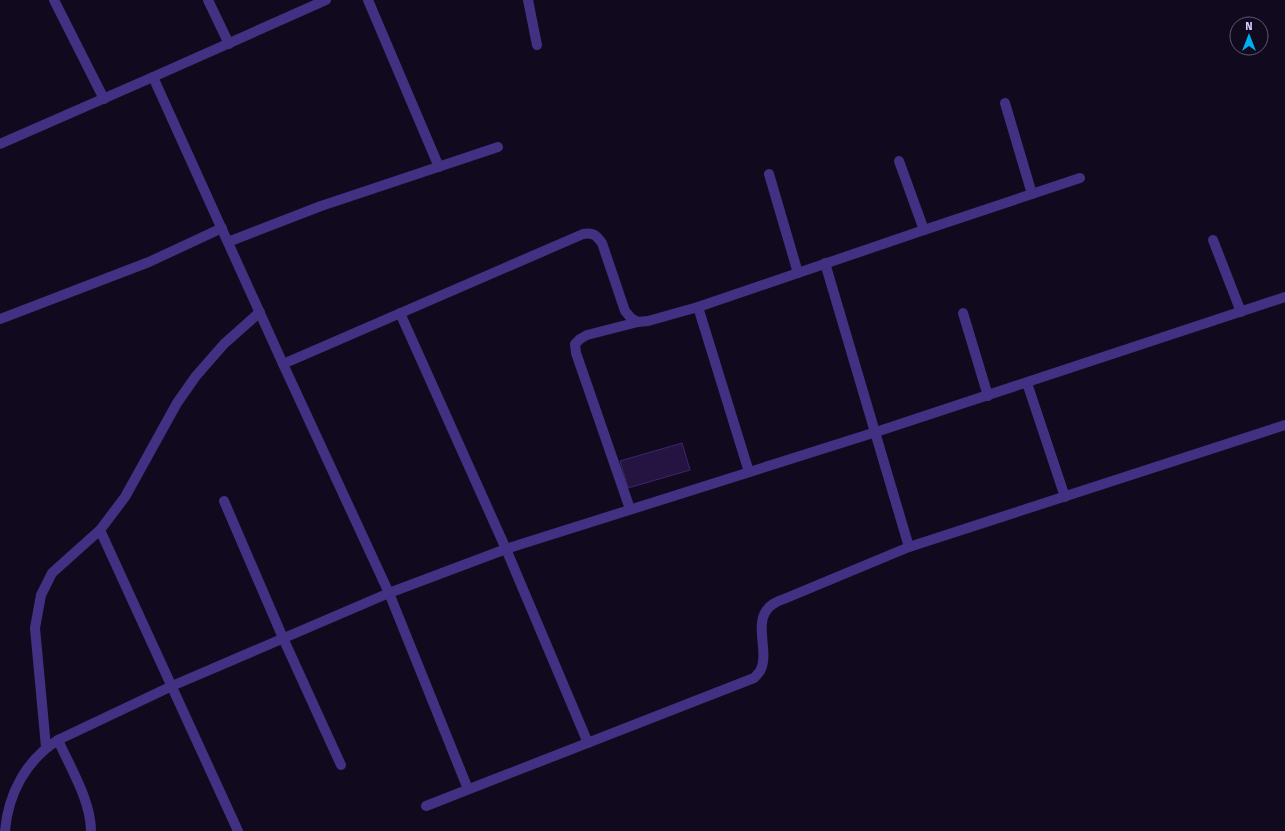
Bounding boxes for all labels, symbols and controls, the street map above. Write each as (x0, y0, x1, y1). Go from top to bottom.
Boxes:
north arrow (1229, 16, 1269, 56)
text: N (1245, 20, 1253, 33)

